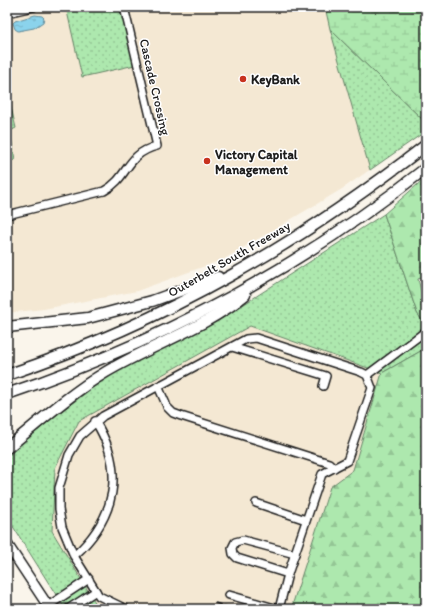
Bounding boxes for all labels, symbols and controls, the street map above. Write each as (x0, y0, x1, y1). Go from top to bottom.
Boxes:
street label: Cascade Crossing (137, 37, 173, 137)
place label: KeyBank (251, 72, 300, 88)
marker: KeyBank (238, 74, 248, 84)
place label: Victory Capital Management (215, 147, 298, 178)
marker: Victory Capital Management (202, 156, 212, 166)
street label: Outerbelt South Freeway (165, 218, 293, 300)

